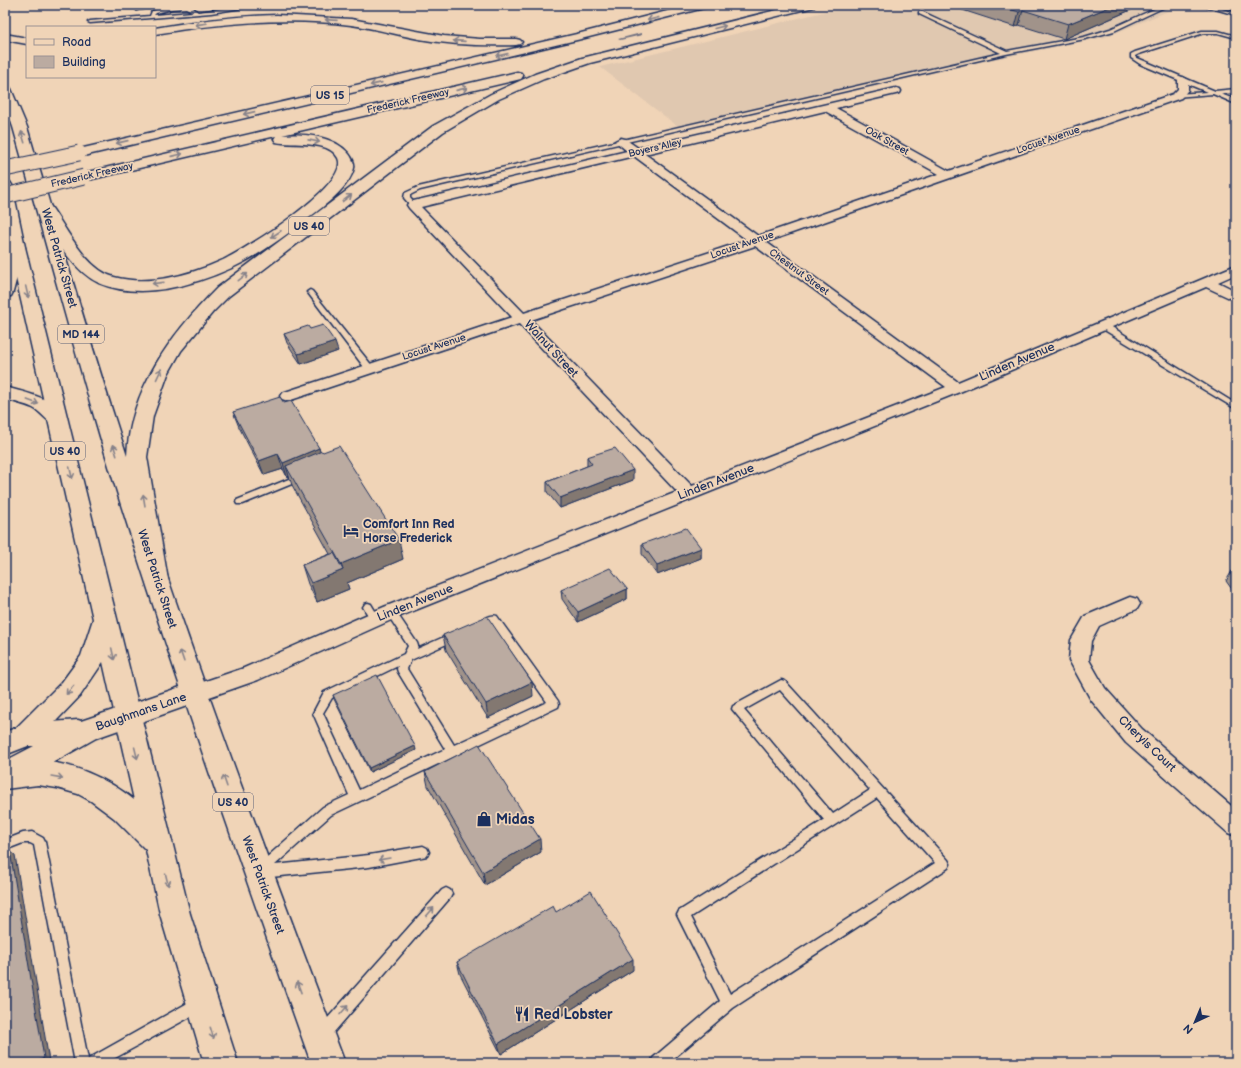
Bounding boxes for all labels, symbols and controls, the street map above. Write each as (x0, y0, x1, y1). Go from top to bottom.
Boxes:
one-way arrow (647, 16, 660, 23)
one-way arrow (325, 17, 338, 24)
one-way arrow (195, 20, 208, 28)
one-way arrow (713, 23, 726, 31)
legend (26, 26, 156, 78)
text: Road (62, 35, 91, 50)
one-way arrow (453, 38, 466, 45)
one-way arrow (496, 51, 509, 59)
text: Building (62, 55, 106, 70)
one-way arrow (370, 81, 383, 88)
one-way arrow (455, 84, 468, 92)
road number: US 15 (311, 86, 349, 104)
street label: Frederick Freeway (366, 86, 451, 116)
one-way arrow (243, 110, 256, 118)
street label: Oak Street (863, 124, 911, 158)
street label: Locust Avenue (1015, 124, 1081, 156)
one-way arrow (19, 130, 26, 143)
street label: Boyers Alley (627, 136, 683, 160)
one-way arrow (307, 137, 320, 145)
one-way arrow (116, 139, 129, 147)
one-way arrow (170, 151, 183, 159)
street label: Frederick Freeway (50, 160, 135, 190)
one-way arrow (341, 194, 352, 202)
street label: West Patrick Street (38, 206, 81, 310)
road number: US 40 (289, 217, 329, 235)
street label: Locust Avenue (709, 229, 775, 261)
one-way arrow (270, 230, 282, 238)
street label: Chestnut Street (767, 246, 831, 298)
one-way arrow (237, 272, 248, 281)
one-way arrow (152, 280, 165, 287)
one-way arrow (24, 285, 32, 298)
street label: Walnut Street (521, 317, 582, 381)
road number: MD 144 (58, 325, 104, 343)
street label: Locust Avenue (401, 331, 467, 363)
street label: Linden Avenue (977, 339, 1057, 385)
one-way arrow (156, 369, 163, 381)
one-way arrow (27, 398, 39, 406)
road number: US 40 (45, 442, 85, 460)
one-way arrow (110, 444, 118, 456)
street label: Linden Avenue (676, 461, 756, 503)
one-way arrow (67, 466, 75, 479)
one-way arrow (140, 494, 148, 507)
place label: Comfort Inn Red Horse Frederick (363, 517, 455, 546)
hotel icon: Comfort Inn Red Horse Frederick (342, 522, 360, 540)
street label: West Patrick Street (134, 528, 180, 631)
street label: Linden Avenue (375, 581, 455, 625)
one-way arrow (110, 647, 117, 660)
one-way arrow (178, 651, 186, 663)
one-way arrow (65, 685, 74, 696)
street label: Baughmans Lane (94, 689, 188, 735)
street label: Cheryls Court (1115, 713, 1179, 776)
one-way arrow (133, 746, 140, 759)
one-way arrow (51, 773, 64, 781)
one-way arrow (221, 775, 229, 787)
road number: US 40 (213, 793, 253, 811)
shop icon: Midas (475, 810, 493, 828)
place label: Midas (496, 811, 535, 828)
street label: West Patrick Street (238, 834, 288, 936)
one-way arrow (378, 855, 391, 863)
one-way arrow (164, 873, 171, 886)
one-way arrow (425, 907, 434, 918)
one-way arrow (295, 982, 303, 994)
north arrow (1175, 1002, 1215, 1042)
restaurant icon: Red Lobster (513, 1005, 531, 1023)
one-way arrow (339, 1006, 348, 1016)
place label: Red Lobster (534, 1006, 613, 1023)
text: N (1181, 1021, 1196, 1036)
one-way arrow (209, 1026, 216, 1039)

